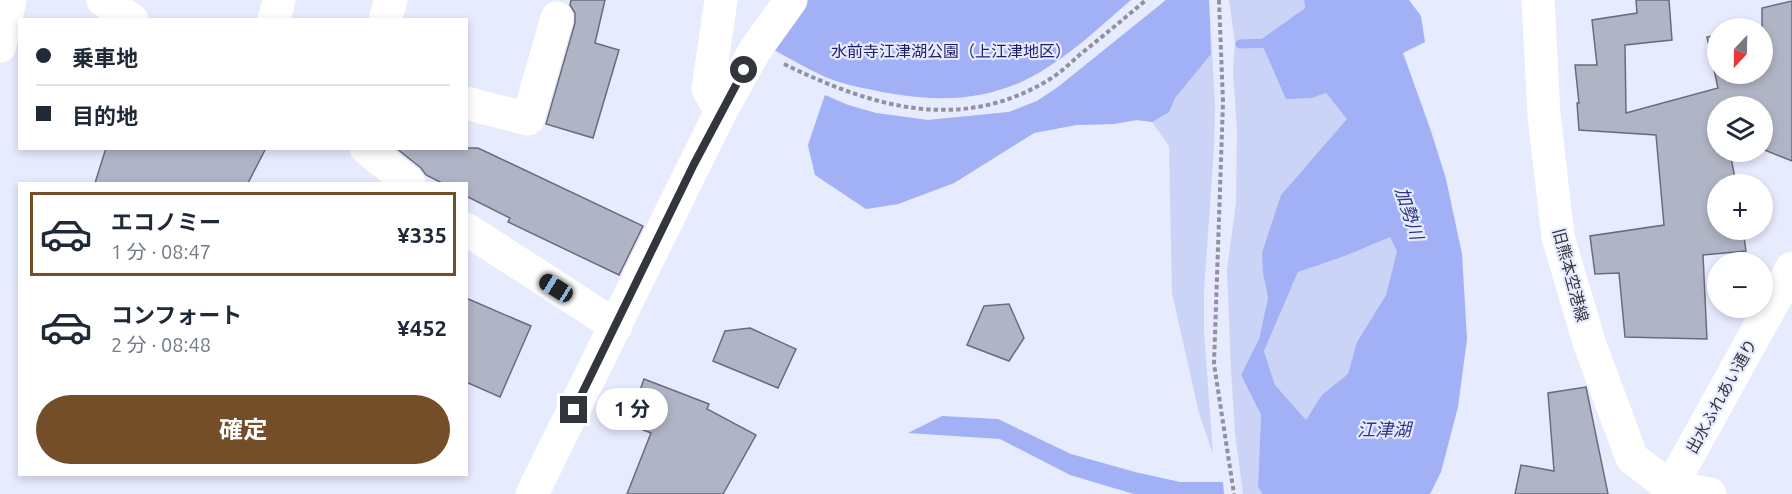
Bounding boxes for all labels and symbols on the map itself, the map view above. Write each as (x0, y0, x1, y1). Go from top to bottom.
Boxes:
north arrow (1707, 18, 1773, 84)
park label: 水前寺江津湖公園（上江津地区） (831, 42, 1071, 60)
route start (730, 56, 757, 83)
water label: 加勢川 (1392, 184, 1428, 244)
street label: 旧熊本空港線 (1550, 226, 1592, 324)
car (536, 271, 576, 305)
street label: 出水ふれあい通り (1682, 336, 1760, 456)
callout: 1 分 (595, 389, 667, 431)
route end (560, 396, 587, 423)
water label: 江津湖 (1357, 419, 1414, 439)

